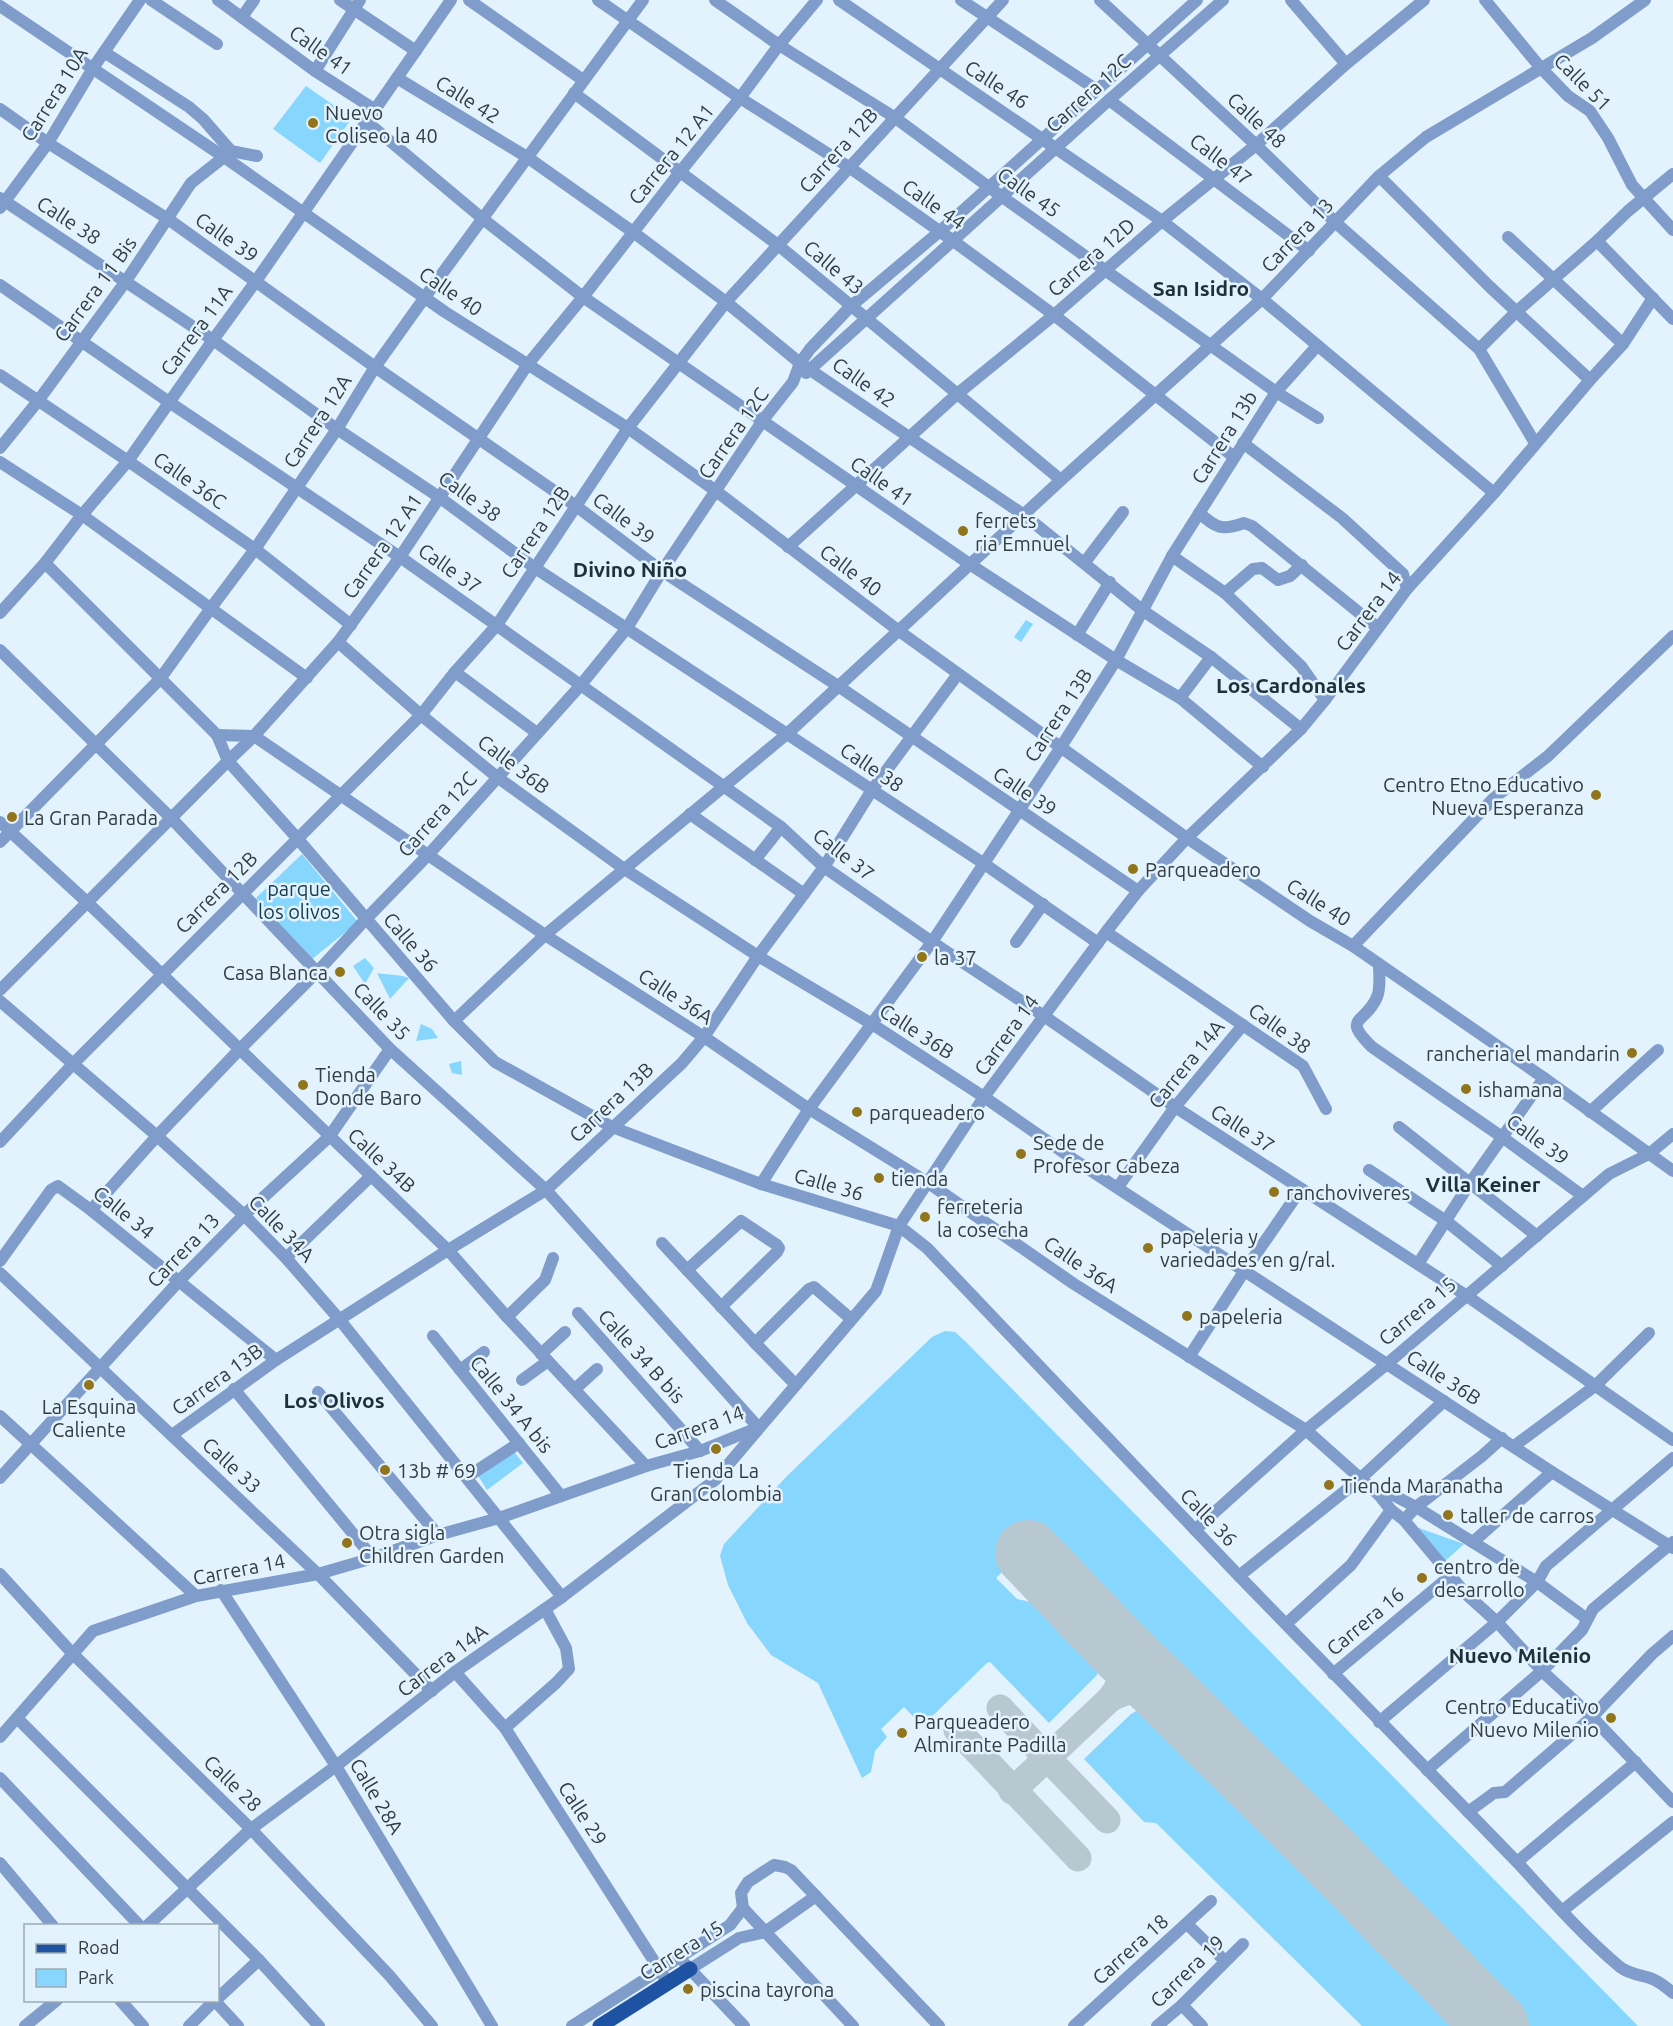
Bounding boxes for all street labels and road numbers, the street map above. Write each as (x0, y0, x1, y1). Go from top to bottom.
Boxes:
street label: Calle 41 (285, 20, 357, 80)
street label: Carrera 10A (16, 43, 92, 145)
street label: Carrera 12C (1041, 49, 1135, 137)
street label: Calle 51 (1550, 49, 1616, 115)
street label: Calle 46 (961, 55, 1033, 113)
street label: Calle 42 (432, 70, 504, 128)
street label: Calle 48 (1223, 87, 1291, 153)
street label: Carrera 12 A1 (623, 99, 719, 209)
street label: Carrera 12B (794, 103, 882, 197)
street label: Calle 47 (1186, 128, 1256, 190)
street label: Calle 45 (993, 162, 1065, 222)
street label: Calle 44 (898, 174, 970, 234)
street label: Calle 38 (33, 191, 105, 249)
street label: Carrera 13 (1256, 193, 1338, 277)
street label: Calle 39 (191, 207, 263, 267)
street label: Carrera 12D (1043, 213, 1139, 301)
street label: Carrera 11 Bis (49, 232, 141, 346)
street label: Calle 43 (799, 235, 869, 299)
street label: Calle 40 (415, 262, 487, 320)
street label: Carrera 11A (155, 280, 237, 380)
street label: Calle 42 (828, 352, 900, 412)
street label: Carrera 12A (278, 370, 356, 472)
street label: Carrera 12C (693, 383, 773, 483)
street label: Carrera 13b (1186, 386, 1262, 488)
street label: Calle 36C (149, 447, 231, 513)
street label: Calle 41 (846, 451, 918, 511)
street label: Calle 38 (434, 466, 506, 526)
street label: Carrera 12B (496, 481, 574, 583)
street label: Calle 39 (589, 487, 659, 549)
street label: Carrera 12 A1 (337, 489, 427, 603)
street label: Calle 37 (414, 538, 486, 598)
street label: Calle 40 (816, 539, 886, 601)
street label: Carrera 14 (1331, 567, 1405, 655)
street label: Carrera 13B (1019, 664, 1097, 766)
street label: Calle 36B (474, 730, 554, 798)
street label: Calle 38 (836, 738, 908, 796)
street label: Calle 39 (989, 762, 1061, 820)
street label: Carrera 12C (393, 767, 481, 861)
street label: Calle 37 (809, 823, 879, 885)
street label: Carrera 12B (170, 846, 262, 938)
street label: Calle 40 (1283, 873, 1355, 931)
street label: Calle 36 (379, 908, 443, 976)
street label: Calle 36A (634, 963, 718, 1029)
street label: Calle 35 (349, 977, 415, 1045)
street label: Carrera 14 (969, 990, 1043, 1080)
street label: Calle 38 (1244, 998, 1316, 1058)
street label: Calle 36B (876, 999, 958, 1063)
street label: Carrera 14A (1143, 1015, 1229, 1113)
street label: Carrera 13B (564, 1057, 658, 1147)
street label: Calle 37 (1207, 1099, 1279, 1157)
street label: Calle 39 (1502, 1109, 1574, 1169)
street label: Calle 34B (343, 1123, 421, 1197)
street label: Calle 36 (792, 1163, 866, 1205)
street label: Calle 34 (89, 1181, 159, 1243)
street label: Calle 34A (244, 1190, 320, 1266)
street label: Carrera 13 (142, 1208, 224, 1292)
street label: Calle 36A (1040, 1231, 1122, 1297)
street label: Carrera 15 (1374, 1272, 1460, 1350)
street label: Calle 34 B bis (594, 1304, 690, 1408)
street label: Carrera 13B (167, 1338, 267, 1420)
street label: Calle 36B (1403, 1345, 1485, 1409)
street label: Calle 34 A bis (466, 1351, 558, 1457)
street label: Carrera 14 (651, 1400, 747, 1454)
street label: Calle 33 (198, 1432, 266, 1498)
street label: Calle 36 (1176, 1483, 1242, 1551)
street label: Carrera 14 (191, 1549, 287, 1589)
street label: Carrera 16 (1322, 1582, 1408, 1660)
street label: Carrera 14A (392, 1619, 492, 1701)
street label: Calle 28 (199, 1750, 267, 1816)
street label: Calle 28A (345, 1754, 409, 1838)
street label: Calle 29 (554, 1777, 612, 1849)
street label: Carrera 18 (1087, 1909, 1173, 1989)
street label: Carrera 15 (635, 1915, 727, 1985)
street label: Carrera 19 (1145, 1930, 1229, 2012)

